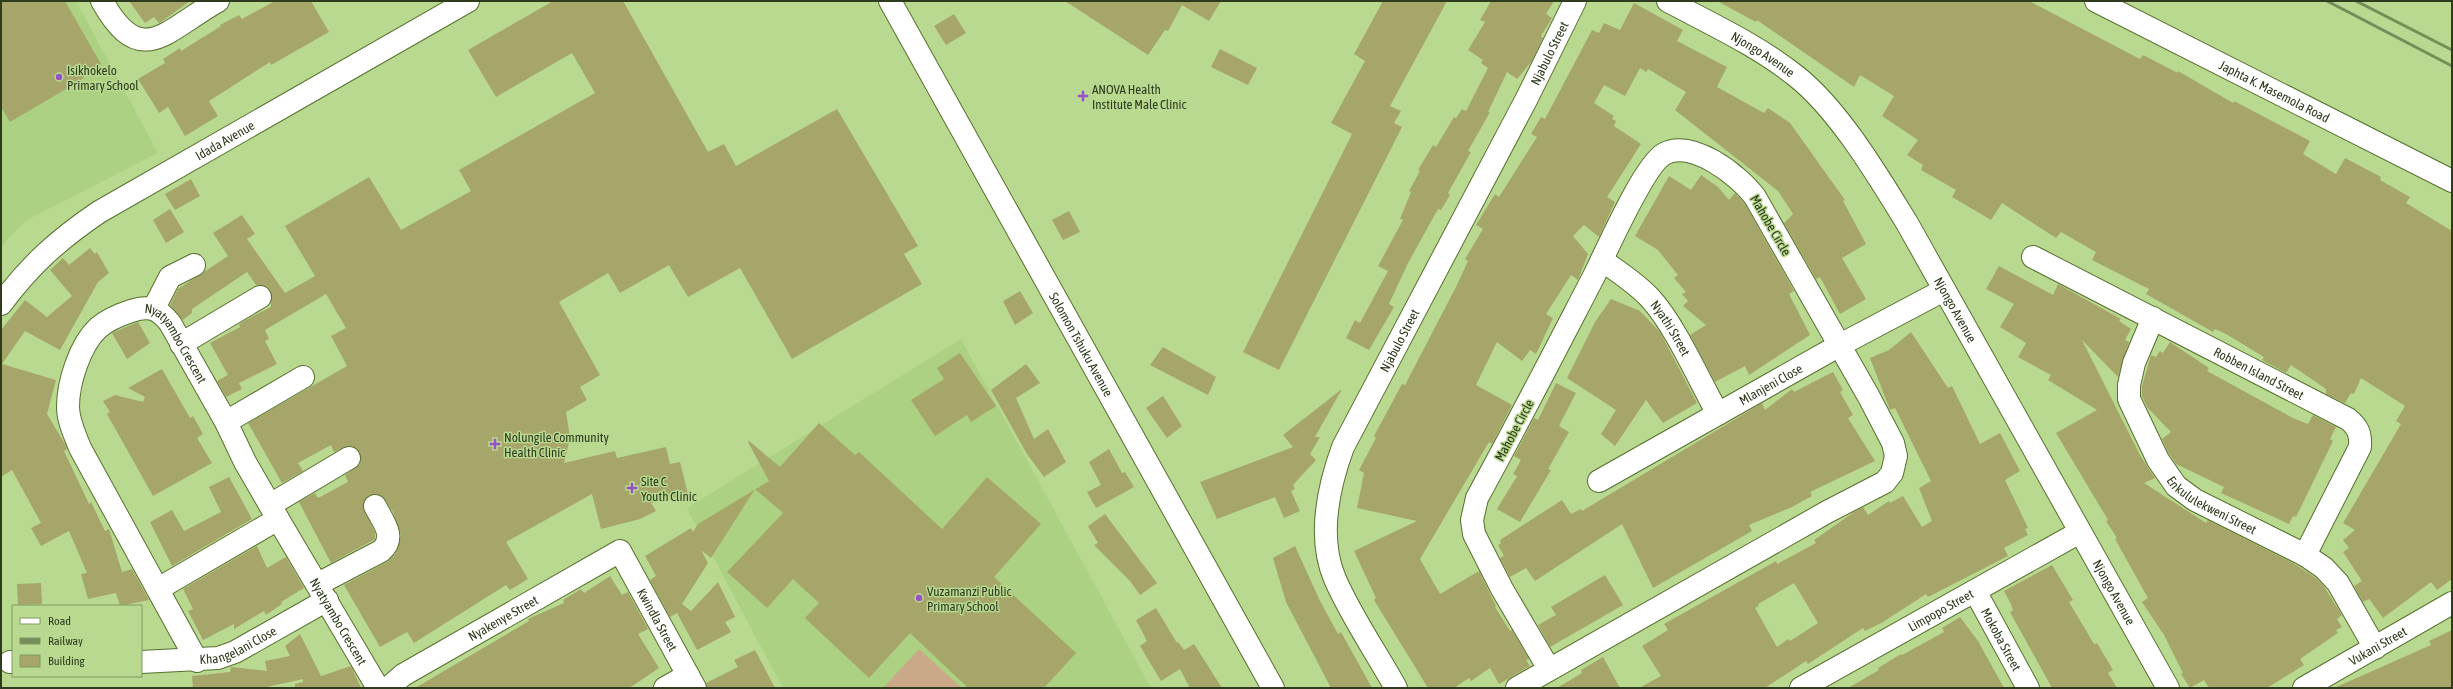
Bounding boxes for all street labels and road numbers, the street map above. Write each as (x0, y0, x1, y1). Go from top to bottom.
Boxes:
street label: Njabulo Street (1528, 19, 1572, 88)
street label: Njongo Avenue (1729, 29, 1798, 80)
street label: Japhta K. Masemola Road (2217, 58, 2332, 126)
street label: Idada Avenue (193, 118, 257, 163)
street label: Mahobe Circle (1747, 192, 1794, 258)
street label: Njongo Avenue (1931, 275, 1980, 345)
street label: Solomon Tshuku Avenue (1046, 290, 1116, 399)
street label: Nyathi Street (1647, 298, 1693, 359)
street label: Nyatyambo Crescent (144, 301, 210, 386)
street label: Njabulo Street (1377, 306, 1423, 375)
street label: Robben Island Street (2211, 344, 2306, 403)
street label: Mlanjeni Close (1736, 361, 1805, 408)
street label: Mahobe Circle (1492, 397, 1537, 464)
street label: Enkululekweni Street (2163, 473, 2259, 538)
street label: Njongo Avenue (2090, 557, 2138, 628)
street label: Nyatyambo Crescent (307, 575, 370, 668)
street label: Kwindla Street (634, 586, 680, 654)
street label: Limpopo Street (1906, 586, 1976, 635)
street label: Nyakenye Street (466, 592, 541, 644)
street label: Mokoba Street (1978, 606, 2024, 674)
street label: Khangelani Close (199, 623, 279, 667)
street label: Vukani Street (2347, 624, 2410, 669)

